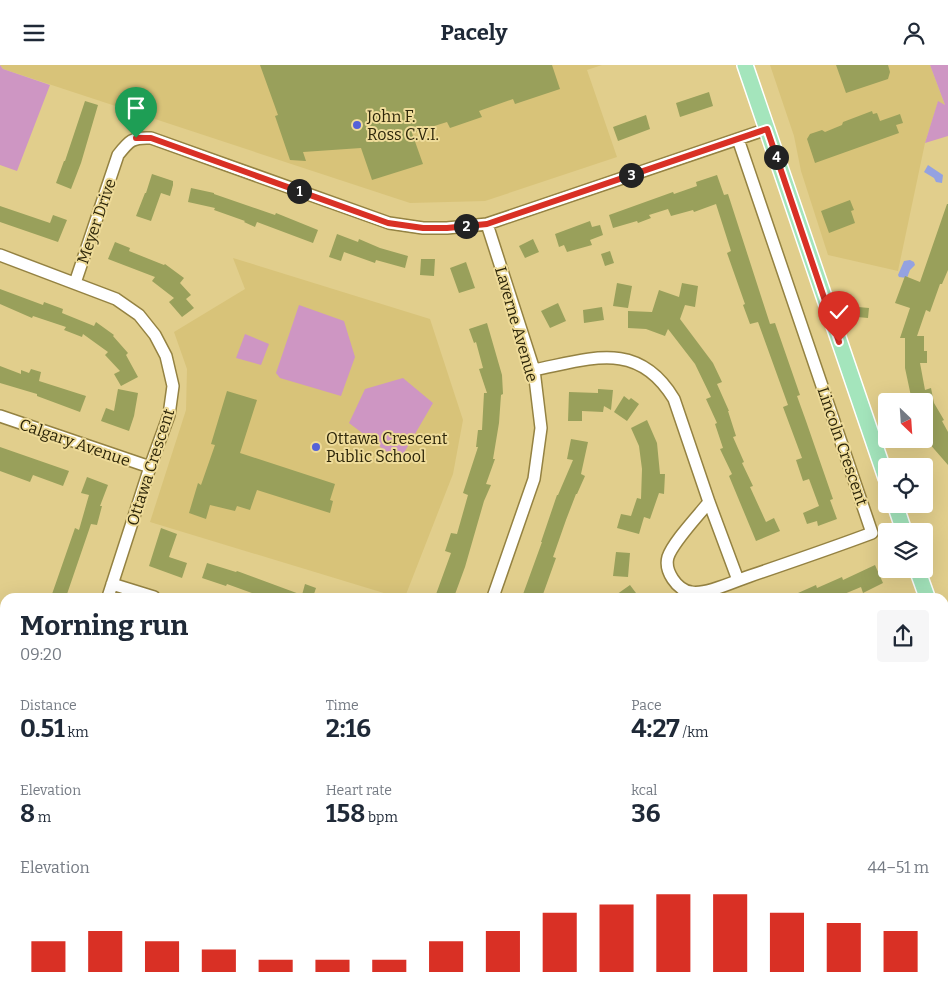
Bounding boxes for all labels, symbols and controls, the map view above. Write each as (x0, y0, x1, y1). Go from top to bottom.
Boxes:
icon: menu (20, 19, 48, 47)
text: Pacely (440, 19, 508, 46)
icon: person (900, 19, 928, 47)
pin (115, 87, 157, 138)
icon: arrive (122, 94, 150, 122)
place label: John F. Ross C.V.I. (366, 107, 439, 144)
marker: John F. Ross C.V.I. (351, 119, 363, 131)
pin: 4 (764, 145, 788, 169)
text: 4 (772, 149, 781, 166)
pin: 3 (618, 163, 644, 187)
text: 3 (627, 167, 636, 184)
street label: Meyer Drive (73, 176, 120, 266)
pin: 1 (286, 179, 312, 203)
text: 1 (296, 183, 303, 200)
pin: 2 (454, 213, 478, 239)
text: 2 (463, 218, 470, 235)
street label: Laverne Avenue (491, 264, 542, 384)
pin (818, 291, 860, 342)
icon: check (825, 298, 853, 326)
street label: Lincoln Crescent (813, 384, 872, 508)
north arrow (878, 393, 932, 447)
map controls (878, 393, 933, 578)
street label: Ottawa Crescent (123, 406, 178, 528)
street label: Calgary Avenue (17, 415, 133, 470)
place label: Ottawa Crescent Public School (326, 429, 448, 466)
marker: Ottawa Crescent Public School (310, 441, 322, 453)
button: locate (878, 458, 933, 513)
button: layers (878, 523, 933, 578)
text: Morning run (20, 609, 188, 642)
button: share (877, 610, 929, 662)
text: 09:20 (20, 645, 62, 664)
text: Distance (20, 697, 77, 714)
text: Time (326, 697, 359, 714)
text: Pace (631, 697, 662, 714)
text: 0.51 (20, 714, 65, 744)
text: 2:16 (326, 714, 371, 744)
text: 4:27 (631, 714, 680, 744)
text: km (65, 724, 89, 741)
text: /km (680, 724, 708, 741)
text: Elevation (20, 782, 81, 799)
text: Heart rate (326, 782, 392, 799)
text: kcal (631, 782, 657, 799)
text: 8 (20, 799, 35, 829)
text: 158 (326, 799, 365, 829)
text: 36 (631, 799, 661, 829)
text: m (35, 809, 51, 826)
text: bpm (365, 809, 398, 826)
text: Elevation (20, 858, 90, 877)
text: 44–51 m (868, 858, 929, 877)

